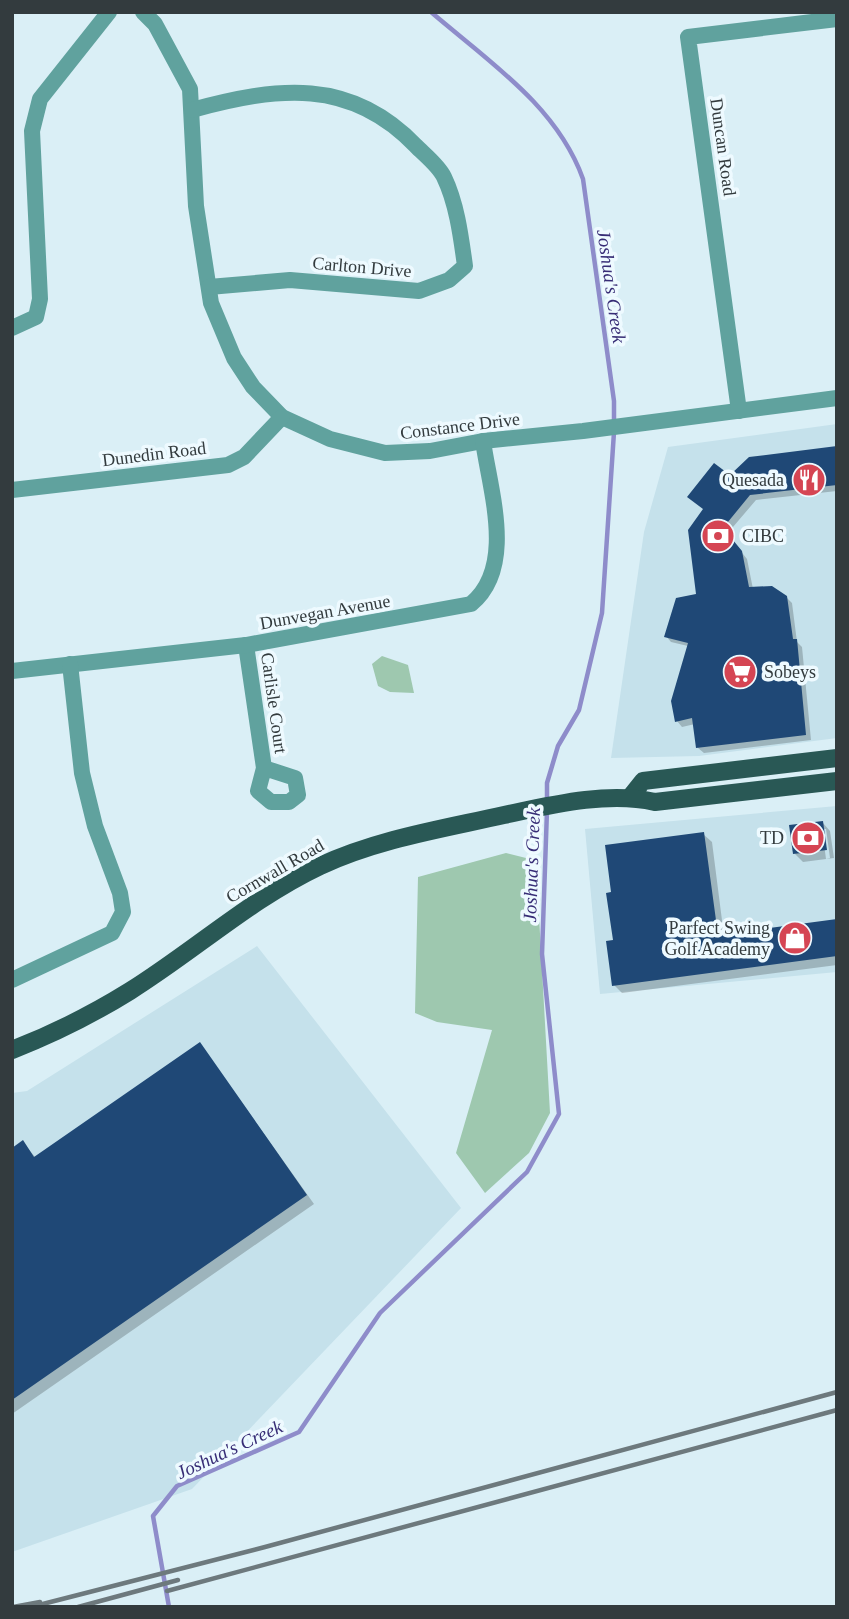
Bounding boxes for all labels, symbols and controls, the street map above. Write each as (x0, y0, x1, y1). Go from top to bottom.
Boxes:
street label: Duncan Road (706, 97, 740, 197)
water label: Joshua's Creek (593, 228, 630, 345)
street label: Carlton Drive (312, 253, 412, 281)
street label: Constance Drive (399, 409, 521, 443)
street label: Dunedin Road (101, 438, 207, 470)
restaurant icon: Quesada (790, 461, 828, 499)
place label: Quesada (722, 470, 784, 490)
bank icon: CIBC (699, 517, 737, 555)
place label: CIBC (742, 526, 784, 546)
street label: Dunvegan Avenue (258, 591, 392, 633)
street label: Carlisle Court (257, 651, 291, 755)
supermarket icon: Sobeys (721, 653, 759, 691)
place label: Sobeys (764, 662, 816, 682)
water label: Joshua's Creek (519, 807, 544, 923)
bank icon: TD (789, 819, 827, 857)
place label: TD (760, 828, 784, 848)
street label: Cornwall Road (223, 835, 327, 907)
place label: Parfect Swing Golf Academy (665, 918, 770, 959)
shop icon: Parfect Swing Golf Academy (776, 919, 814, 957)
water label: Joshua's Creek (173, 1415, 286, 1483)

